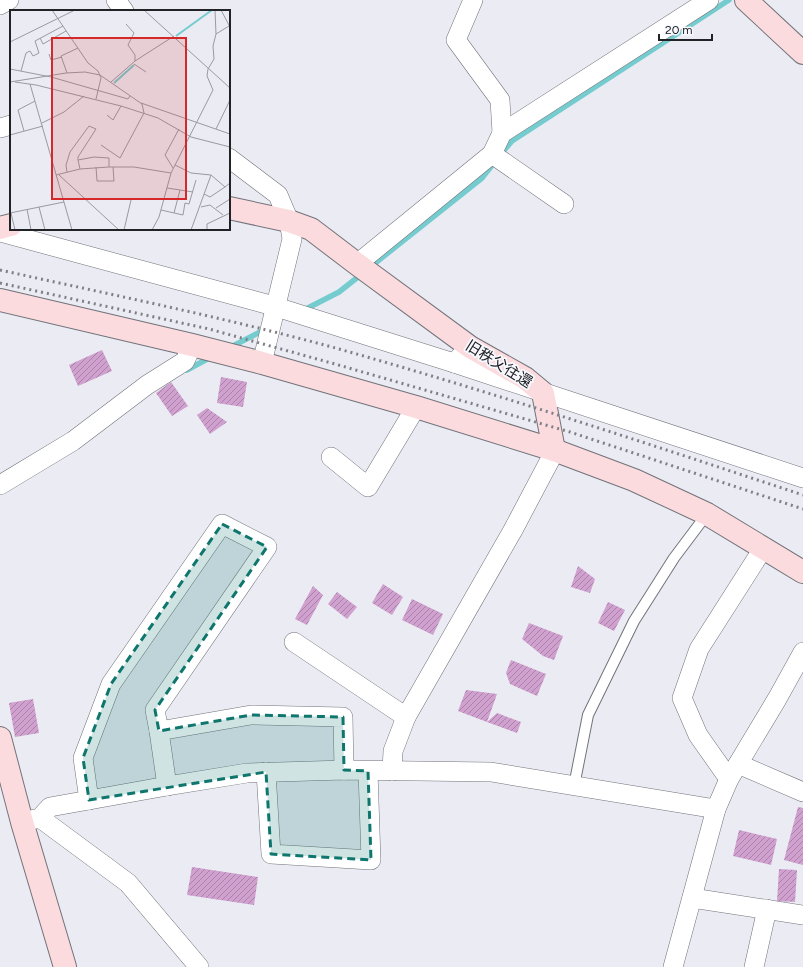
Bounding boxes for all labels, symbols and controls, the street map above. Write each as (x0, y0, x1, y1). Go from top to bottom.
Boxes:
inset map (10, 10, 230, 230)
scale bar (659, 16, 712, 42)
text: 20 m (665, 23, 693, 37)
street label: 旧秩父往還 (462, 336, 536, 392)

